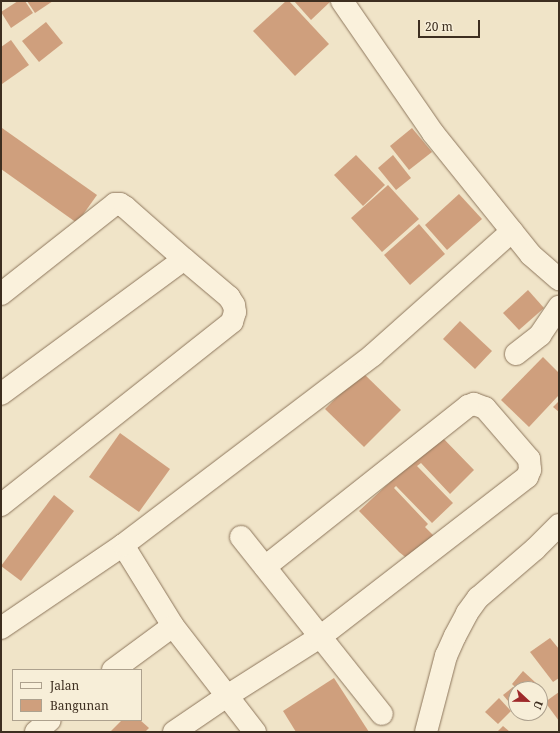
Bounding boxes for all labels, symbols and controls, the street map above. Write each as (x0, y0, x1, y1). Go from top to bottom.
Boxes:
scale bar (420, 12, 482, 38)
text: 20 m (425, 18, 453, 35)
legend (12, 669, 142, 721)
text: Jalan (50, 677, 79, 694)
north arrow (508, 681, 548, 721)
text: Bangunan (50, 697, 109, 714)
text: U (530, 699, 547, 712)

